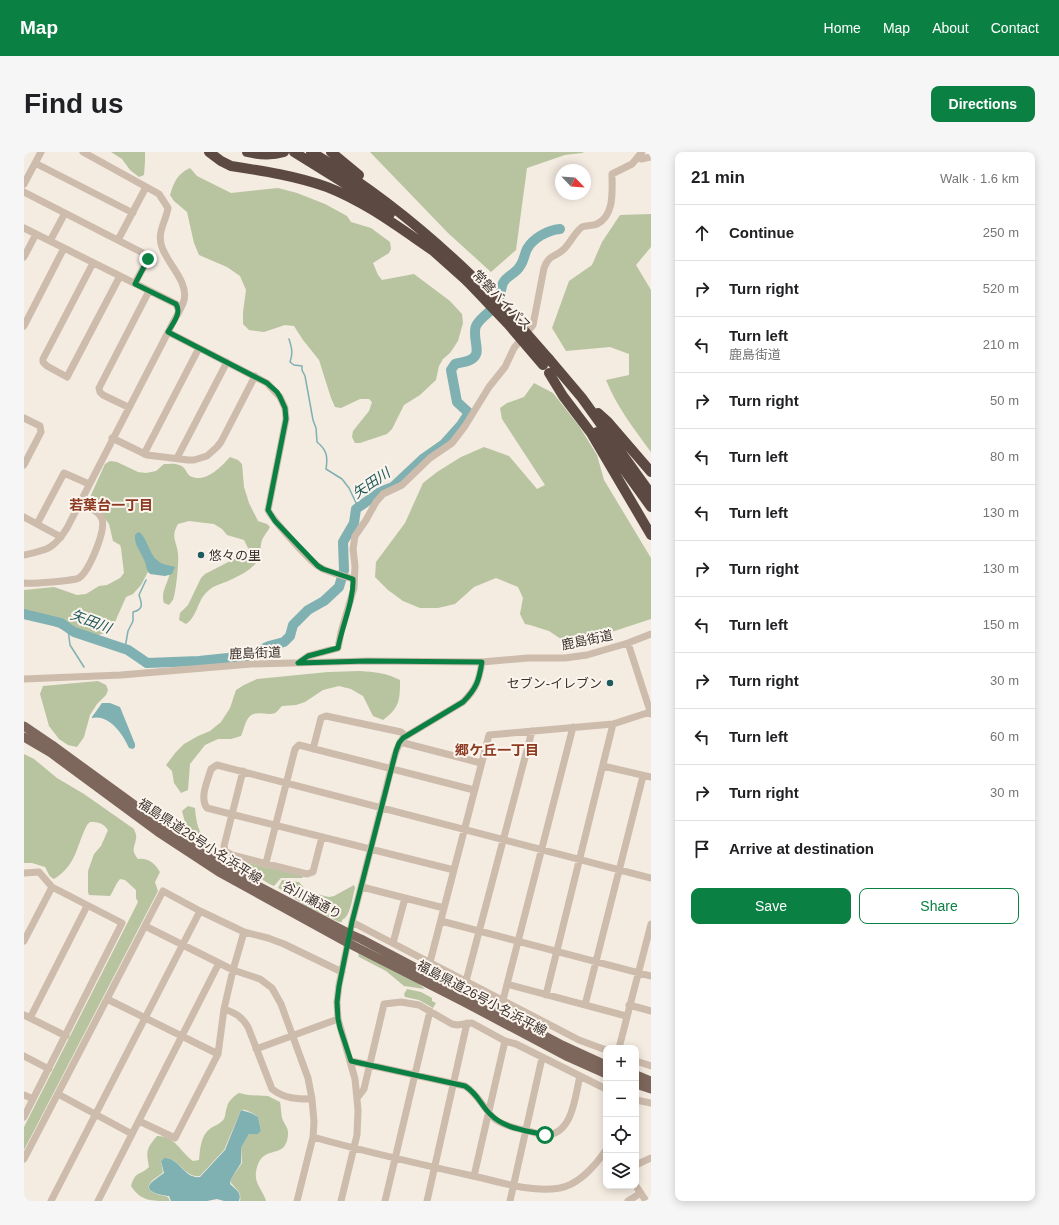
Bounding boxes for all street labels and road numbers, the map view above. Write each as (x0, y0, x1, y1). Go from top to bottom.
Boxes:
street label: 常磐バイパス (470, 267, 534, 333)
street label: 鹿島街道 (560, 627, 614, 653)
street label: 鹿島街道 (229, 645, 281, 661)
street label: 福島県道26号小名浜平線 (135, 795, 265, 887)
street label: 谷川瀬通り (280, 878, 344, 922)
street label: 福島県道26号小名浜平線 (415, 957, 549, 1039)

